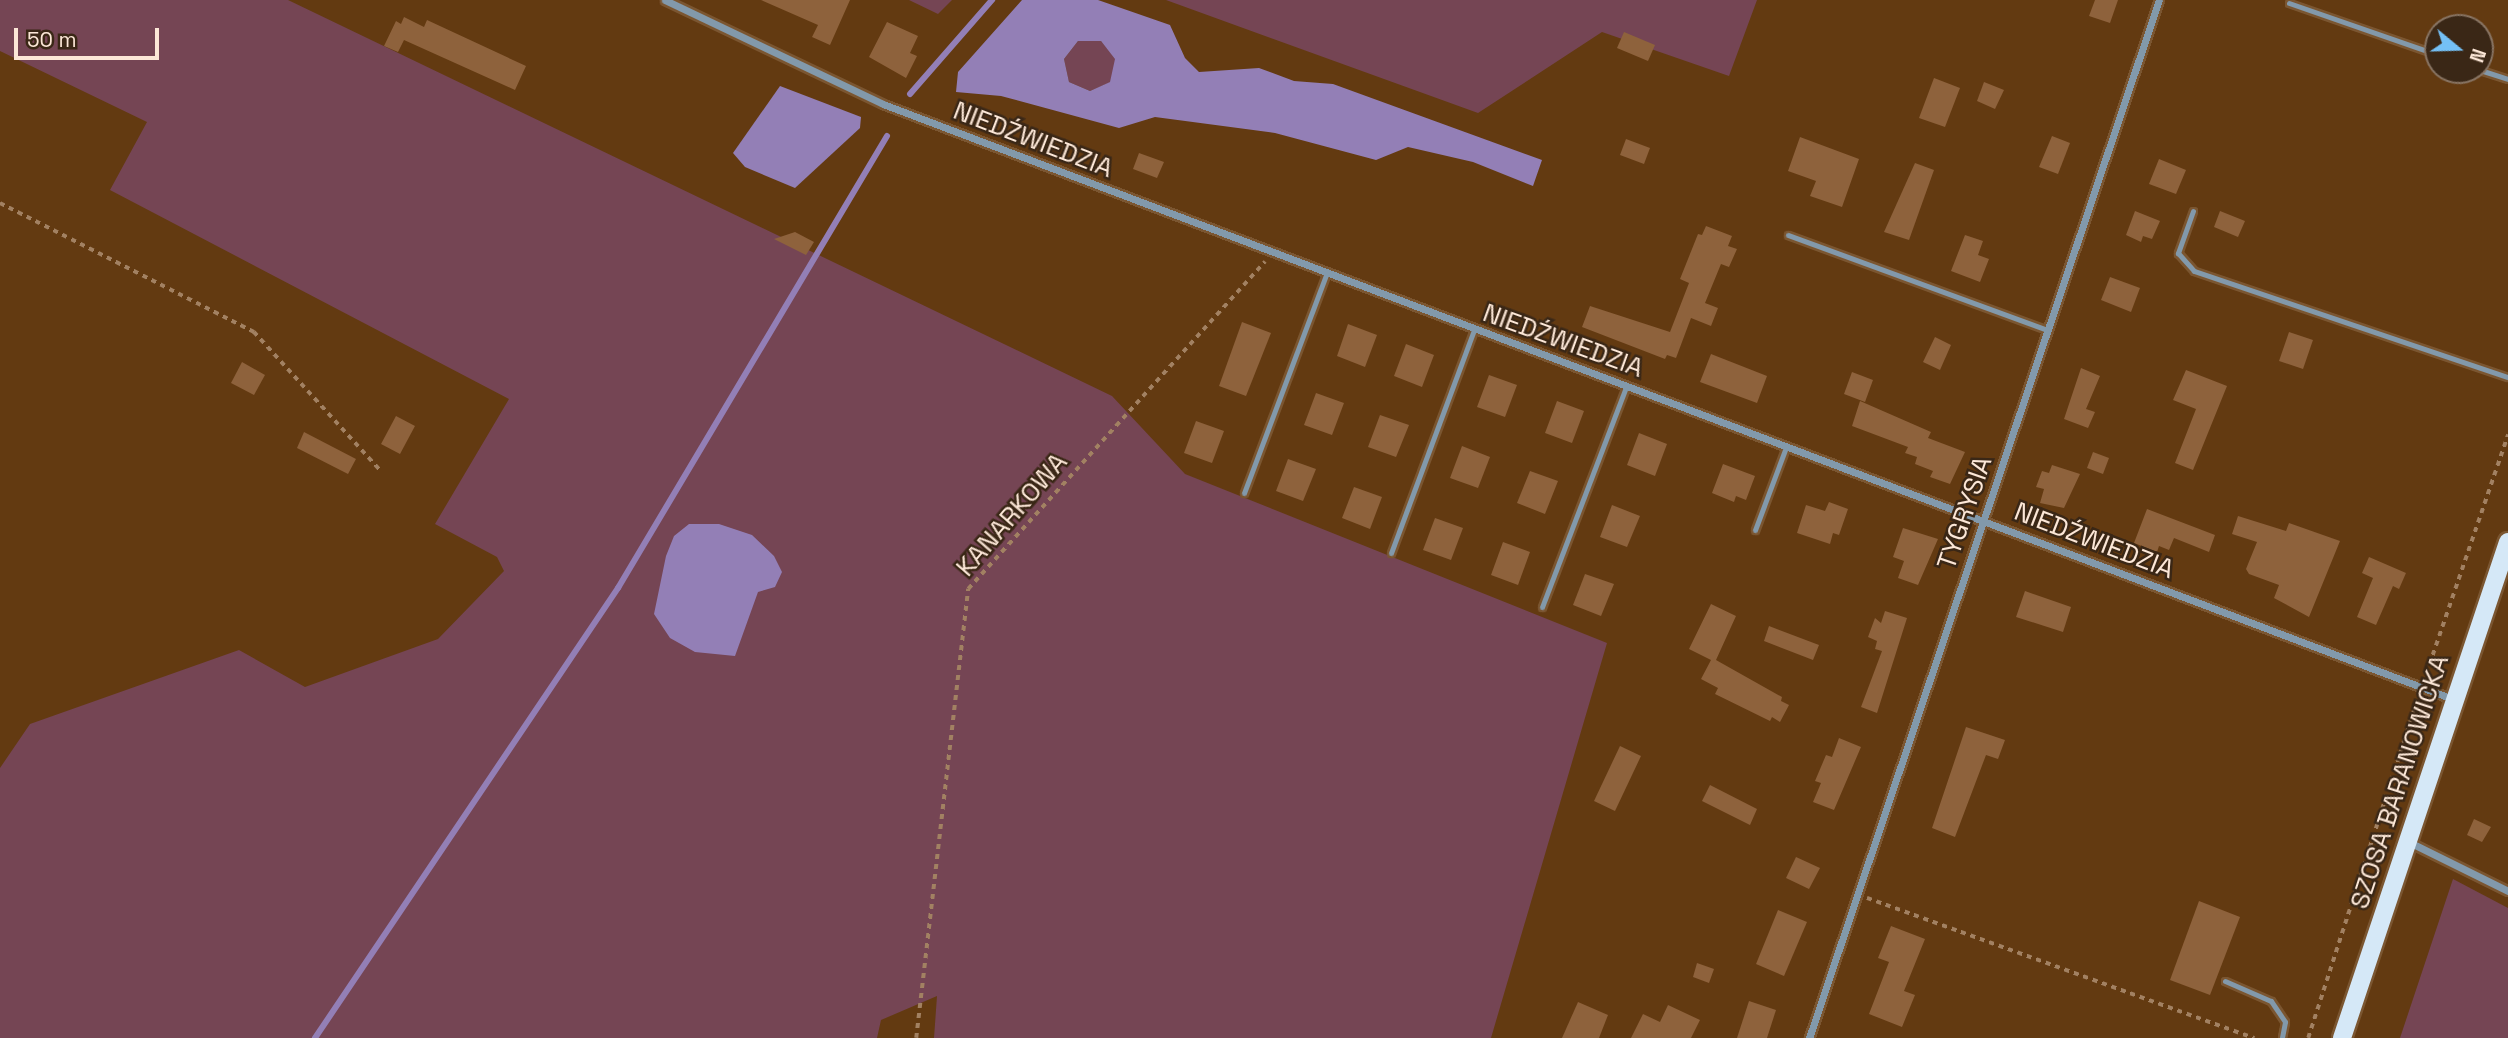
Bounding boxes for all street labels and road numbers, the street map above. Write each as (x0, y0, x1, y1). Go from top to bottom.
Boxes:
street label: NIEDŹWIEDZIA (949, 95, 1117, 185)
street label: NIEDŹWIEDZIA (1479, 298, 1647, 384)
street label: KANARKOWA (950, 447, 1074, 583)
street label: TYGRYSIA (1931, 452, 1999, 574)
street label: NIEDŹWIEDZIA (2010, 496, 2178, 586)
street label: SZOSA BARANOWICKA (2344, 651, 2456, 913)

